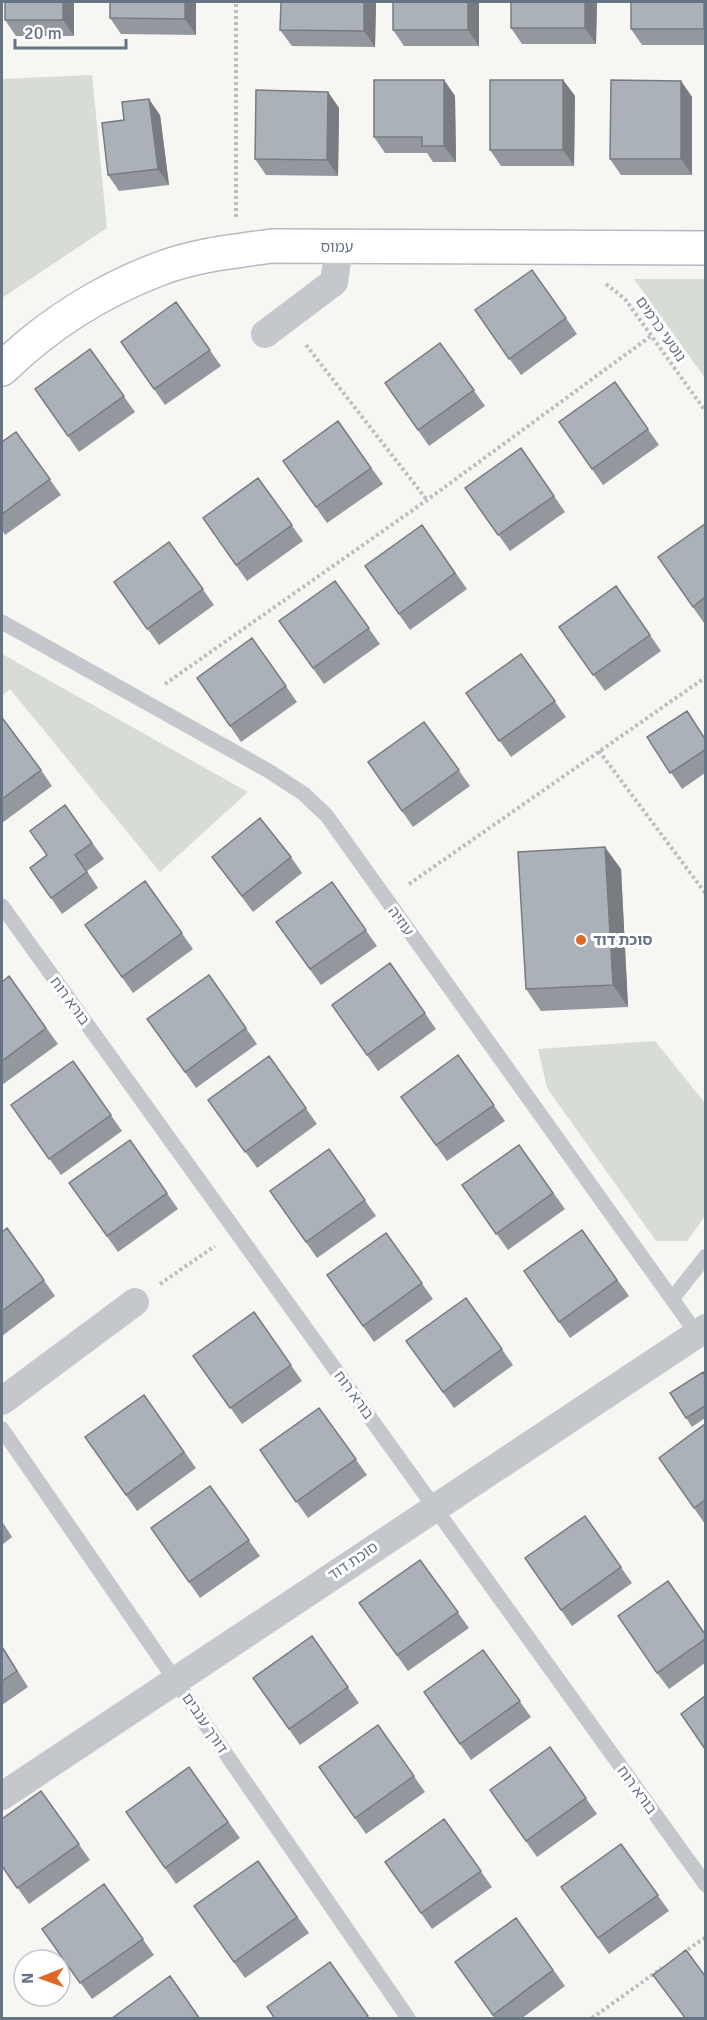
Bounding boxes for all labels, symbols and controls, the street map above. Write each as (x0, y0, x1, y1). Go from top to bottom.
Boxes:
scale bar (15, 12, 126, 50)
text: 20 m (24, 22, 62, 44)
street label: עמוס (321, 238, 354, 256)
street label: נוטעי כרמים (632, 293, 690, 365)
street label: עוזיה (384, 903, 418, 939)
place label: סוכת דוד (593, 931, 653, 949)
marker: סוכת דוד (574, 933, 588, 947)
street label: בורא רוח (46, 973, 94, 1029)
street label: בורא רוח (330, 1367, 378, 1423)
street label: סוכת דוד (325, 1538, 381, 1584)
street label: דורך ענבים (178, 1689, 232, 1757)
street label: בורא רוח (613, 1762, 661, 1818)
north arrow (12, 1948, 72, 2008)
text: N (18, 1973, 38, 1984)

